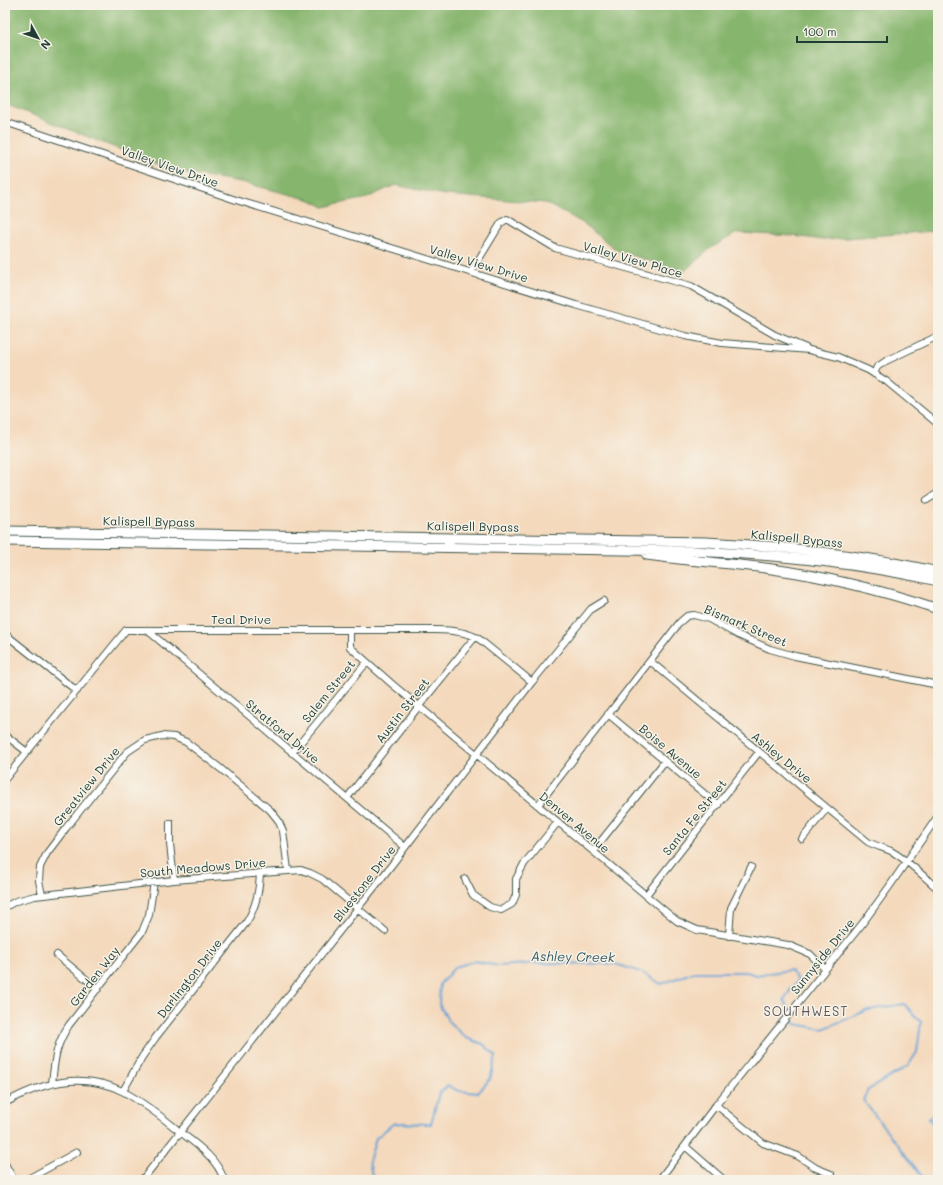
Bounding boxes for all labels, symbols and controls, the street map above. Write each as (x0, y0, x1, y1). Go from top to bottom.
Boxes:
north arrow (18, 18, 58, 58)
scale bar (797, 18, 887, 44)
text: 100 m (803, 23, 837, 39)
text: N (38, 37, 54, 53)
street label: Valley View Drive (119, 142, 221, 190)
street label: Valley View Place (581, 237, 685, 281)
street label: Valley View Drive (428, 240, 530, 286)
street label: Kalispell Bypass (103, 512, 195, 530)
street label: Kalispell Bypass (427, 517, 519, 535)
street label: Kalispell Bypass (750, 525, 844, 551)
street label: Bismark Street (702, 600, 790, 650)
street label: Teal Drive (211, 611, 271, 627)
street label: Salem Street (298, 656, 358, 726)
street label: Austin Street (372, 674, 432, 746)
street label: Stratford Drive (243, 695, 323, 767)
street label: Boise Avenue (636, 720, 706, 782)
street label: Ashley Drive (749, 728, 815, 786)
street label: Greatview Drive (49, 743, 123, 829)
street label: Santa Fe Street (658, 776, 730, 858)
street label: Denver Avenue (536, 788, 614, 856)
street label: Bluestone Drive (329, 842, 399, 924)
street label: South Meadows Drive (139, 854, 267, 880)
street label: Sunnyside Drive (787, 915, 857, 997)
street label: Darlington Drive (153, 935, 225, 1021)
street label: Garden Way (65, 943, 123, 1009)
water label: Ashley Creek (531, 947, 616, 965)
district label: SOUTHWEST (763, 1002, 849, 1019)

